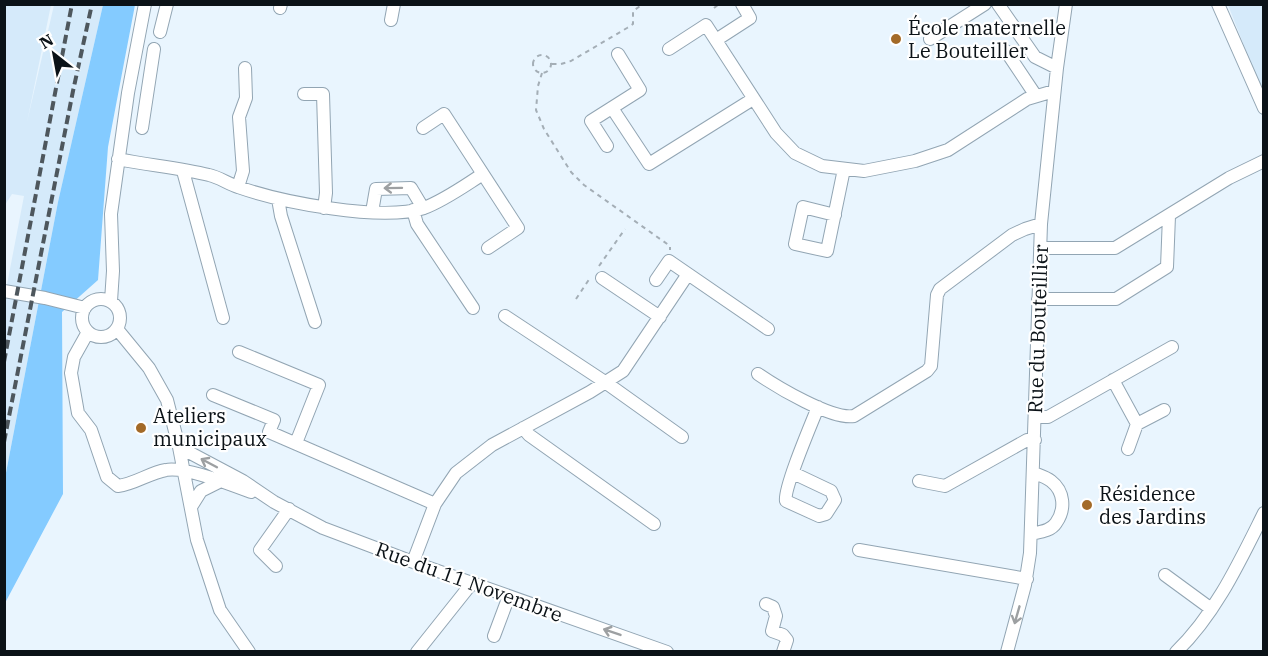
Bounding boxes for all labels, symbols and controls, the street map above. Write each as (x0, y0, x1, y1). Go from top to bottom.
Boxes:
place label: École maternelle Le Bouteiller (908, 14, 1066, 64)
north arrow (24, 24, 84, 84)
text: N (36, 29, 57, 53)
marker: École maternelle Le Bouteiller (889, 32, 903, 46)
one-way arrow (384, 183, 404, 194)
street label: Rue du Bouteillier (1021, 244, 1054, 414)
place label: Ateliers municipaux (153, 402, 267, 452)
marker: Ateliers municipaux (134, 421, 148, 435)
one-way arrow (201, 457, 218, 469)
place label: Résidence des Jardins (1099, 480, 1206, 530)
marker: Résidence des Jardins (1080, 498, 1094, 512)
street label: Rue du 11 Novembre (372, 535, 566, 628)
one-way arrow (1010, 605, 1022, 624)
one-way arrow (603, 626, 622, 637)

